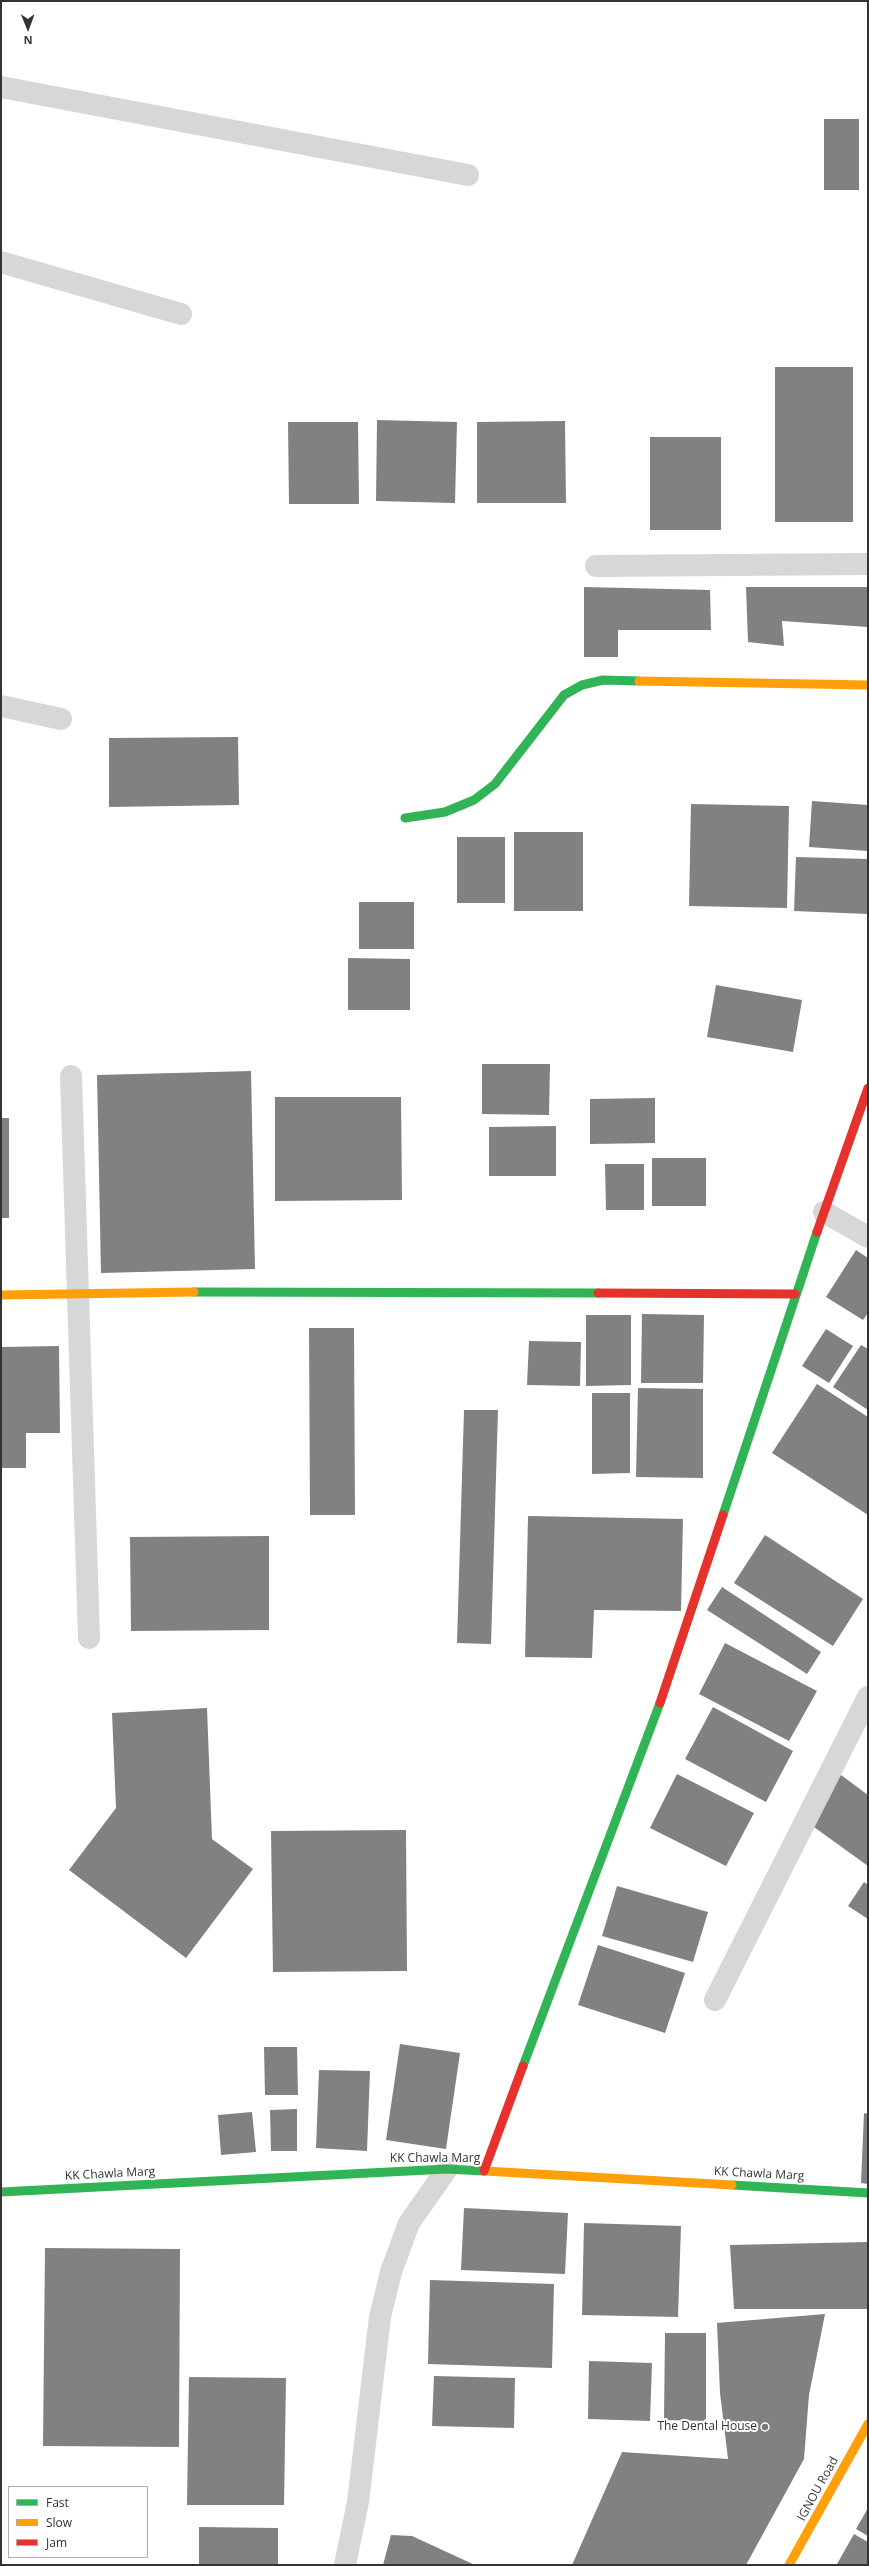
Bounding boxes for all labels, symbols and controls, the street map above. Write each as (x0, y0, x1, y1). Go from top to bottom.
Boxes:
north arrow (8, 8, 48, 48)
text: N (24, 33, 33, 48)
street label: KK Chawla Marg (390, 2152, 480, 2166)
street label: KK Chawla Marg (64, 2164, 156, 2184)
street label: KK Chawla Marg (713, 2164, 805, 2184)
place label: The Dental House (657, 2420, 757, 2434)
marker: The Dental House (760, 2422, 770, 2432)
street label: IGNOU Road (795, 2454, 841, 2524)
legend (8, 2486, 148, 2558)
text: Fast (46, 2494, 69, 2511)
text: Slow (46, 2514, 72, 2531)
text: Jam (46, 2534, 67, 2551)

